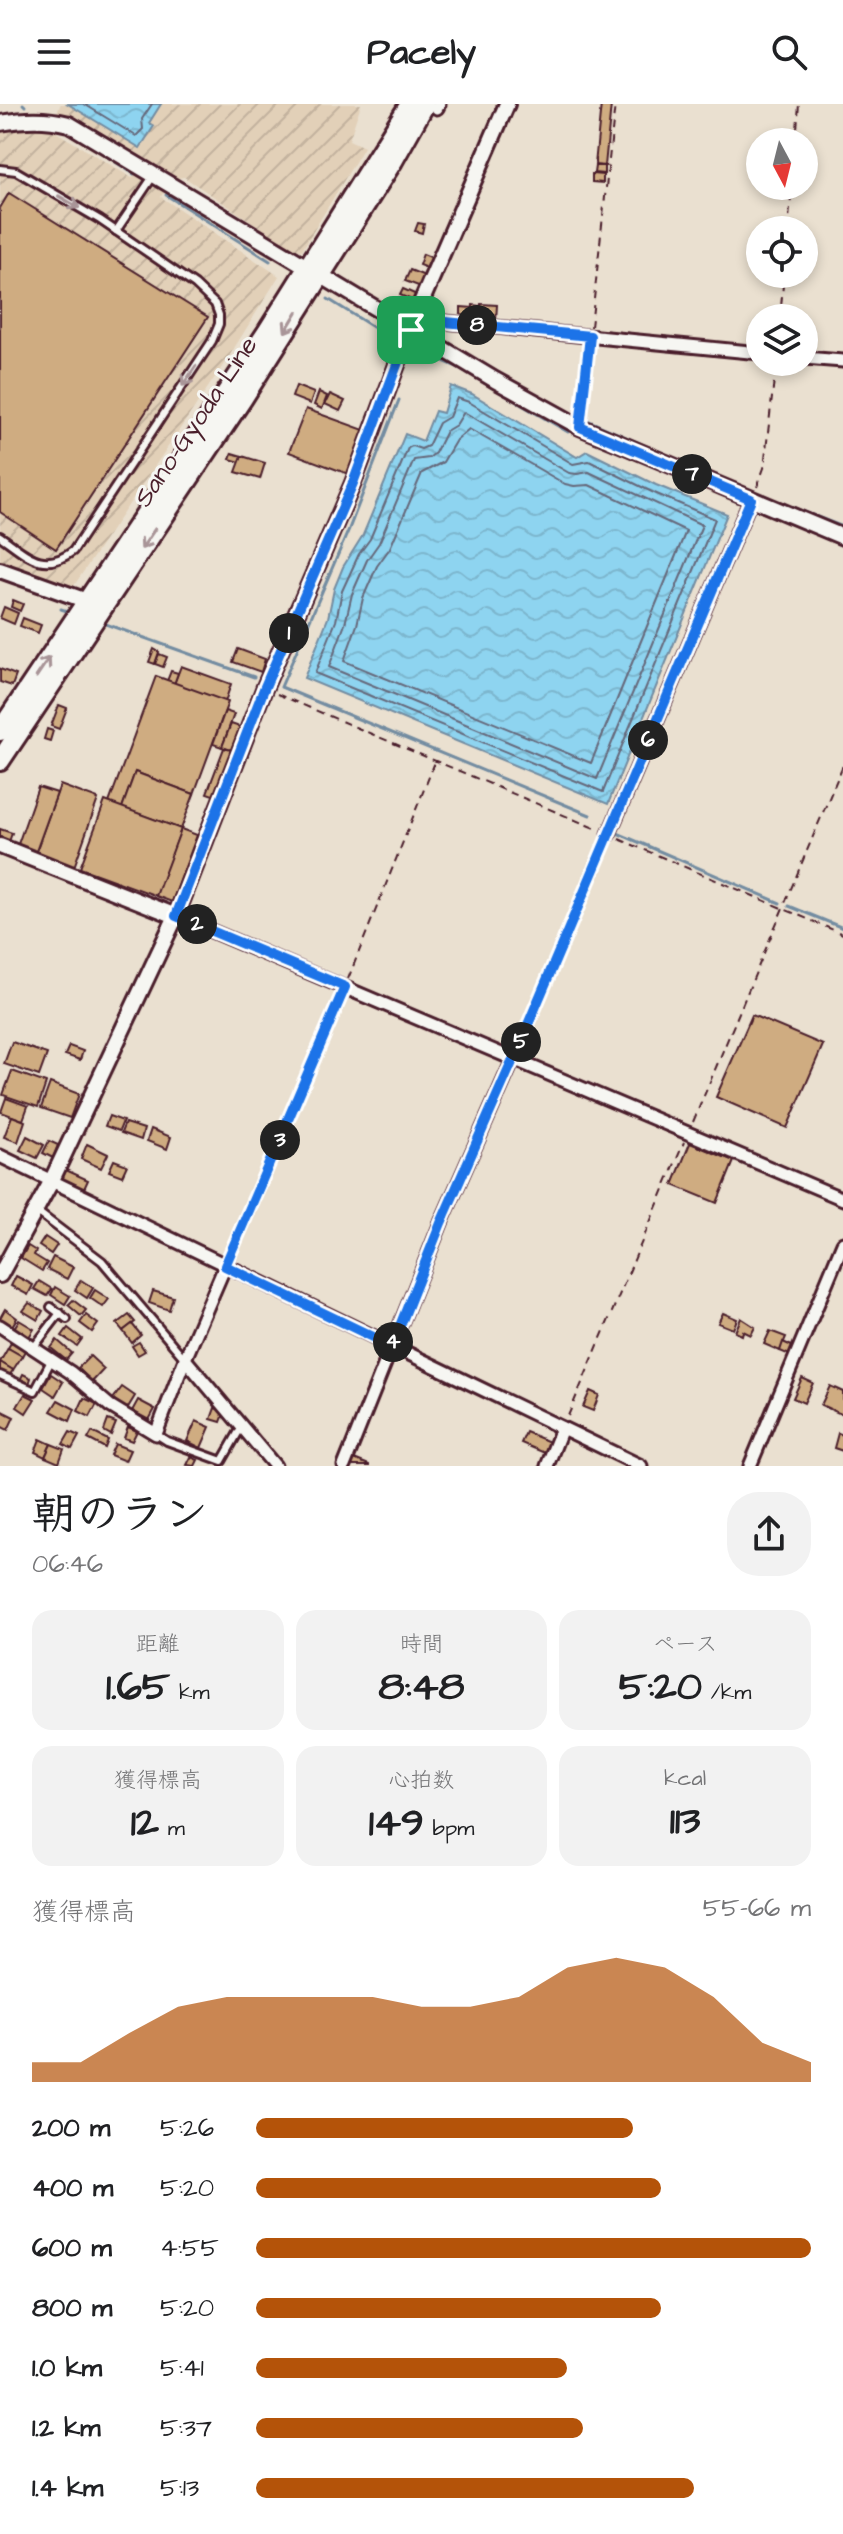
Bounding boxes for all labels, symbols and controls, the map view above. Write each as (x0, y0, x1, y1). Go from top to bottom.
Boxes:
text: Pacely (367, 27, 476, 78)
icon: menu (32, 30, 76, 74)
icon: search (767, 30, 811, 74)
north arrow (746, 128, 818, 200)
map controls (746, 128, 818, 376)
one-way arrow (57, 194, 80, 210)
button: locate (746, 216, 818, 288)
pin (377, 296, 445, 364)
button: layers (746, 304, 818, 376)
pin: 8 (457, 305, 497, 345)
icon: arrive (389, 308, 433, 352)
text: 8 (470, 309, 484, 340)
one-way arrow (283, 310, 299, 333)
street label: Sano-Gyoda Line (125, 329, 268, 515)
one-way arrow (180, 365, 197, 387)
pin: 7 (672, 454, 712, 494)
text: 7 (685, 458, 699, 489)
one-way arrow (140, 527, 156, 550)
pin: 1 (269, 613, 309, 653)
text: 1 (288, 617, 290, 648)
one-way arrow (35, 656, 52, 678)
pin: 6 (628, 720, 668, 760)
text: 6 (641, 724, 655, 755)
pin: 2 (177, 904, 217, 944)
text: 2 (191, 908, 203, 939)
pin: 5 (501, 1022, 541, 1062)
text: 5 (513, 1026, 529, 1057)
pin: 3 (260, 1120, 300, 1160)
text: 3 (274, 1124, 286, 1155)
pin: 4 (373, 1322, 413, 1362)
text: 4 (386, 1326, 400, 1357)
text: 朝のラン (32, 1485, 208, 1546)
button: share (727, 1492, 811, 1576)
text: 06:46 (32, 1546, 103, 1582)
text: 距離 (136, 1629, 180, 1660)
text: 時間 (399, 1629, 444, 1660)
text: ペース (653, 1629, 718, 1660)
text: 1.65 (106, 1660, 170, 1715)
text: 8:48 (379, 1660, 464, 1715)
text: 5:20 (619, 1660, 702, 1715)
text: km (170, 1677, 210, 1708)
text: /km (702, 1677, 751, 1708)
text: kcal (664, 1763, 706, 1794)
text: 獲得標高 (114, 1765, 202, 1796)
text: 心拍数 (388, 1765, 455, 1796)
text: 113 (670, 1794, 700, 1849)
text: 12 (131, 1796, 159, 1851)
text: 149 (369, 1796, 424, 1851)
text: m (159, 1813, 185, 1844)
text: bpm (424, 1813, 474, 1844)
text: 55–66 m (703, 1890, 811, 1926)
text: 獲得標高 (32, 1894, 136, 1930)
text: 200 m (32, 2110, 110, 2146)
text: 5:26 (160, 2110, 214, 2146)
text: 400 m (32, 2170, 113, 2206)
text: 5:20 (160, 2170, 214, 2206)
text: 600 m (32, 2230, 112, 2266)
text: 4:55 (160, 2230, 219, 2266)
text: 800 m (32, 2290, 112, 2326)
text: 5:20 (160, 2290, 214, 2326)
text: 1.0 km (32, 2350, 102, 2386)
text: 5:41 (160, 2350, 204, 2386)
text: 1.2 km (32, 2410, 100, 2446)
text: 5:37 (160, 2410, 212, 2446)
text: 1.4 km (32, 2470, 103, 2506)
text: 5:13 (160, 2470, 199, 2506)

